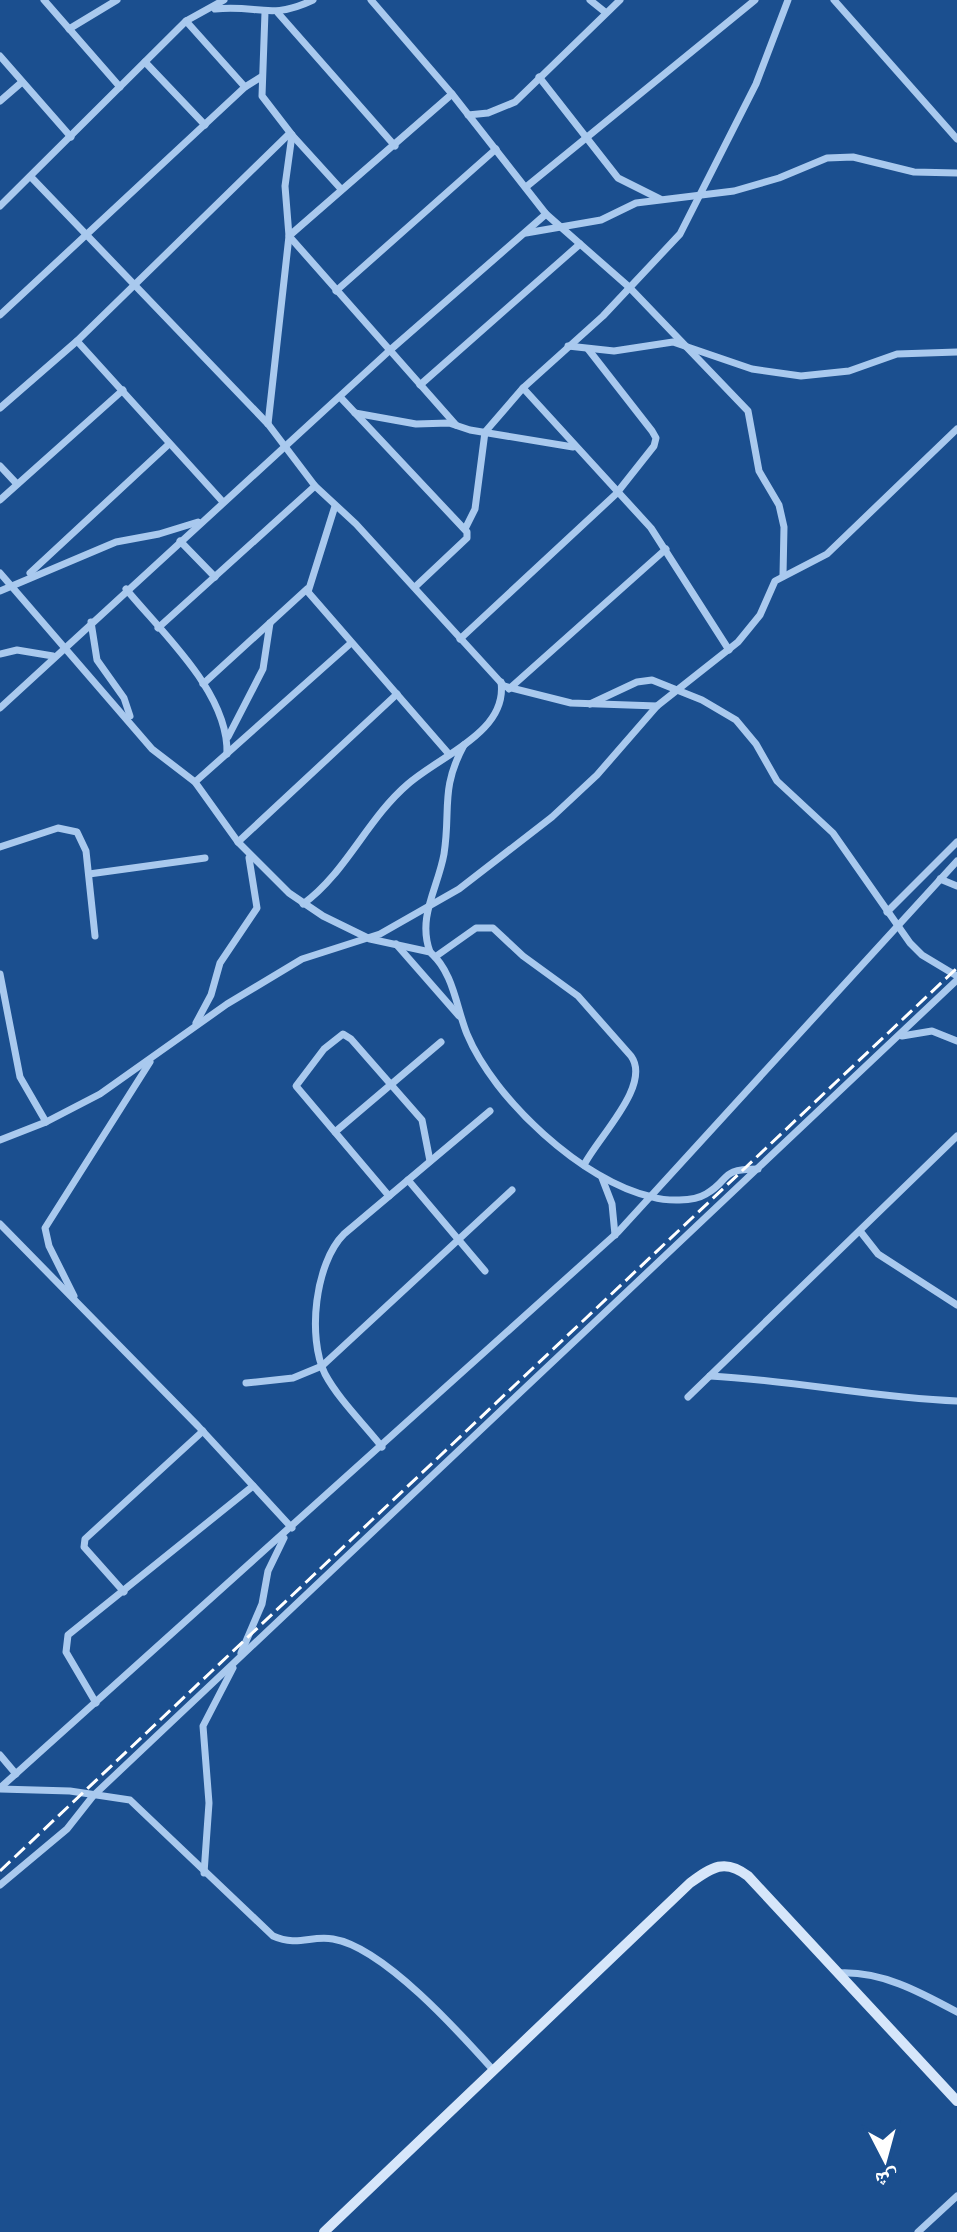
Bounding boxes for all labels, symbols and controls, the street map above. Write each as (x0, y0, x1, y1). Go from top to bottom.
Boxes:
north arrow (845, 2120, 925, 2200)
text: ش (874, 2163, 900, 2195)

